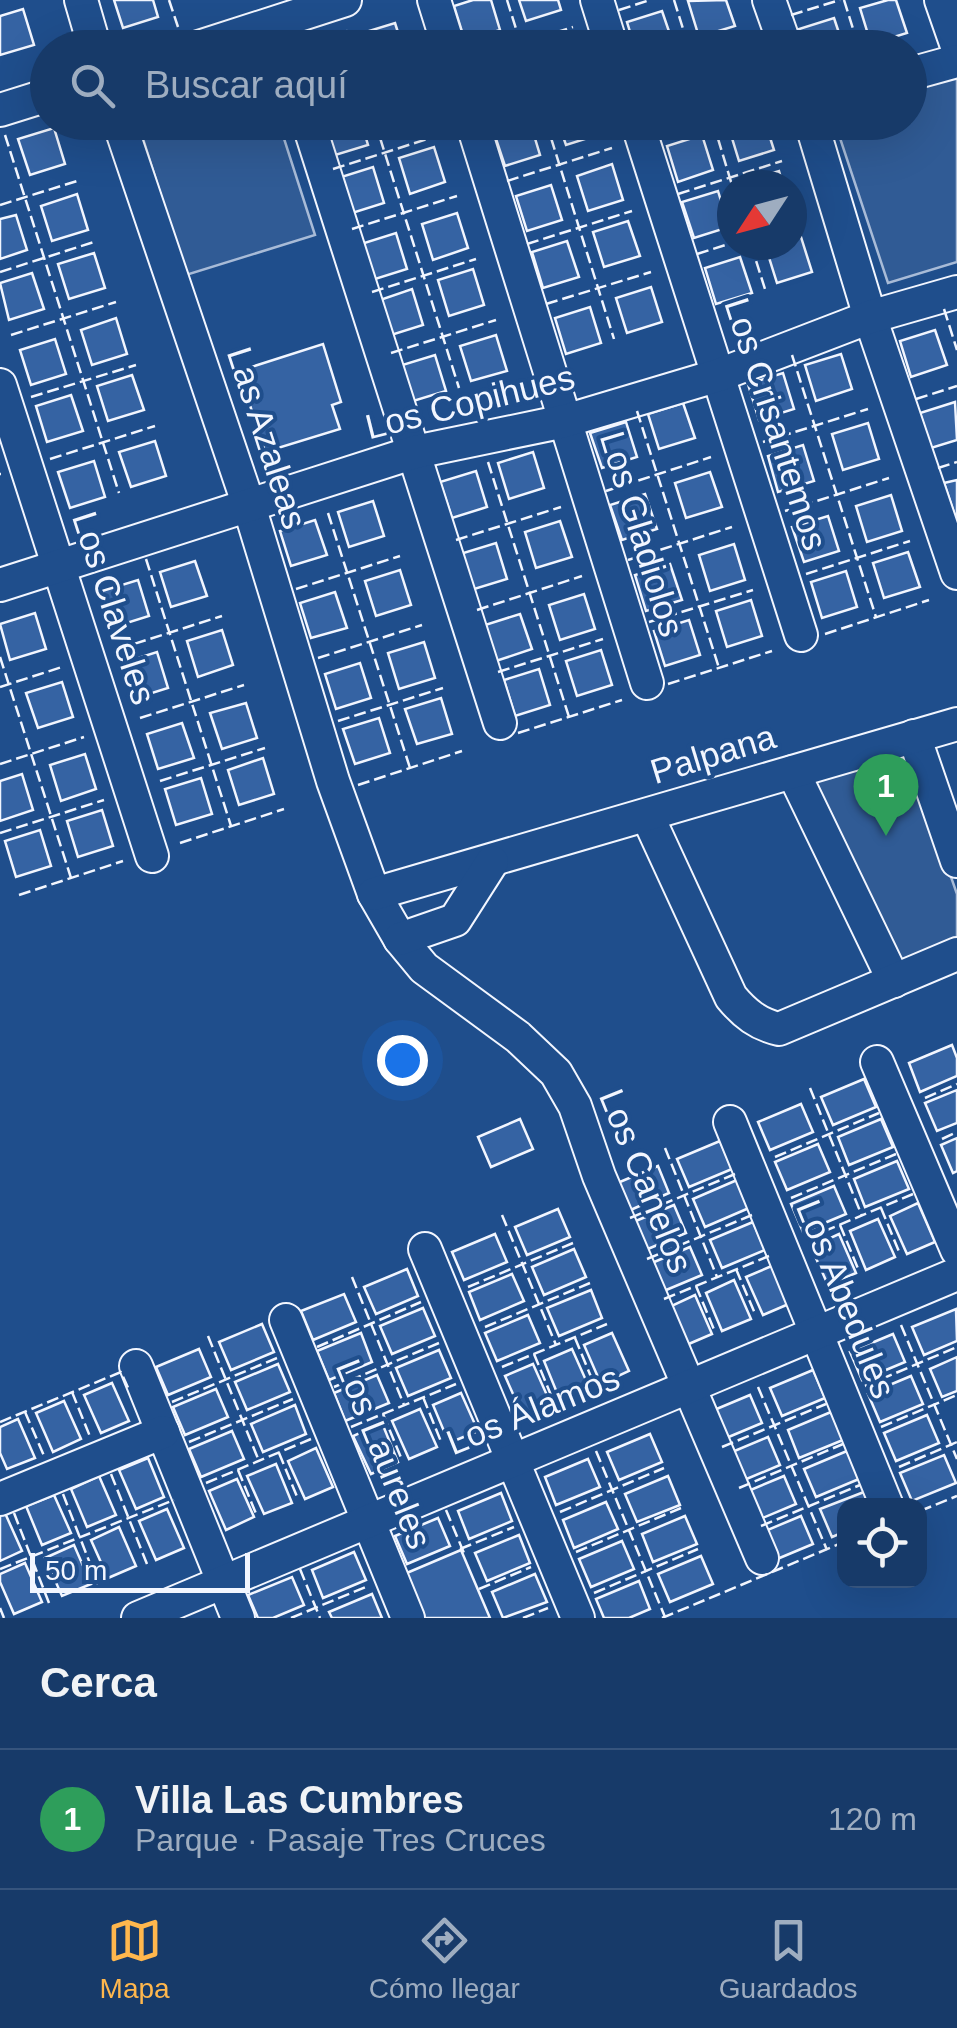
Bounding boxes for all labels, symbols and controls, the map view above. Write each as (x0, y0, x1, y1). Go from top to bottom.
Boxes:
search box (30, 30, 927, 140)
icon: search (65, 58, 120, 113)
text: Buscar aquí (145, 64, 348, 106)
north arrow (717, 170, 807, 260)
street label: Los Crisantemos (717, 293, 836, 555)
street label: Las Azaleas (220, 342, 315, 534)
street label: Los Copihues (361, 357, 578, 446)
street label: Los Gladiolos (593, 427, 692, 641)
street label: Los Claveles (65, 507, 164, 709)
street label: Palpana (646, 716, 780, 791)
pin: 1 (854, 754, 918, 836)
your location (377, 1035, 428, 1086)
street label: Los Canelos (592, 1083, 701, 1278)
street label: Los Abedules (789, 1194, 904, 1404)
street label: Los Laureles (329, 1354, 440, 1554)
street label: Los Álamos (441, 1357, 625, 1462)
map controls (837, 1498, 927, 1588)
button: locate (837, 1498, 927, 1588)
scale bar (30, 1548, 250, 1592)
text: 50 m (45, 1555, 107, 1586)
text: Cerca (40, 1659, 157, 1706)
text: Villa Las Cumbres (135, 1779, 464, 1821)
text: 1 (64, 1801, 81, 1837)
text: 120 m (828, 1801, 917, 1837)
text: Parque · Pasaje Tres Cruces (135, 1822, 546, 1858)
tab: Mapa (100, 1913, 170, 2005)
tab: Cómo llegar (369, 1913, 520, 2005)
tab: Guardados (719, 1913, 857, 2005)

